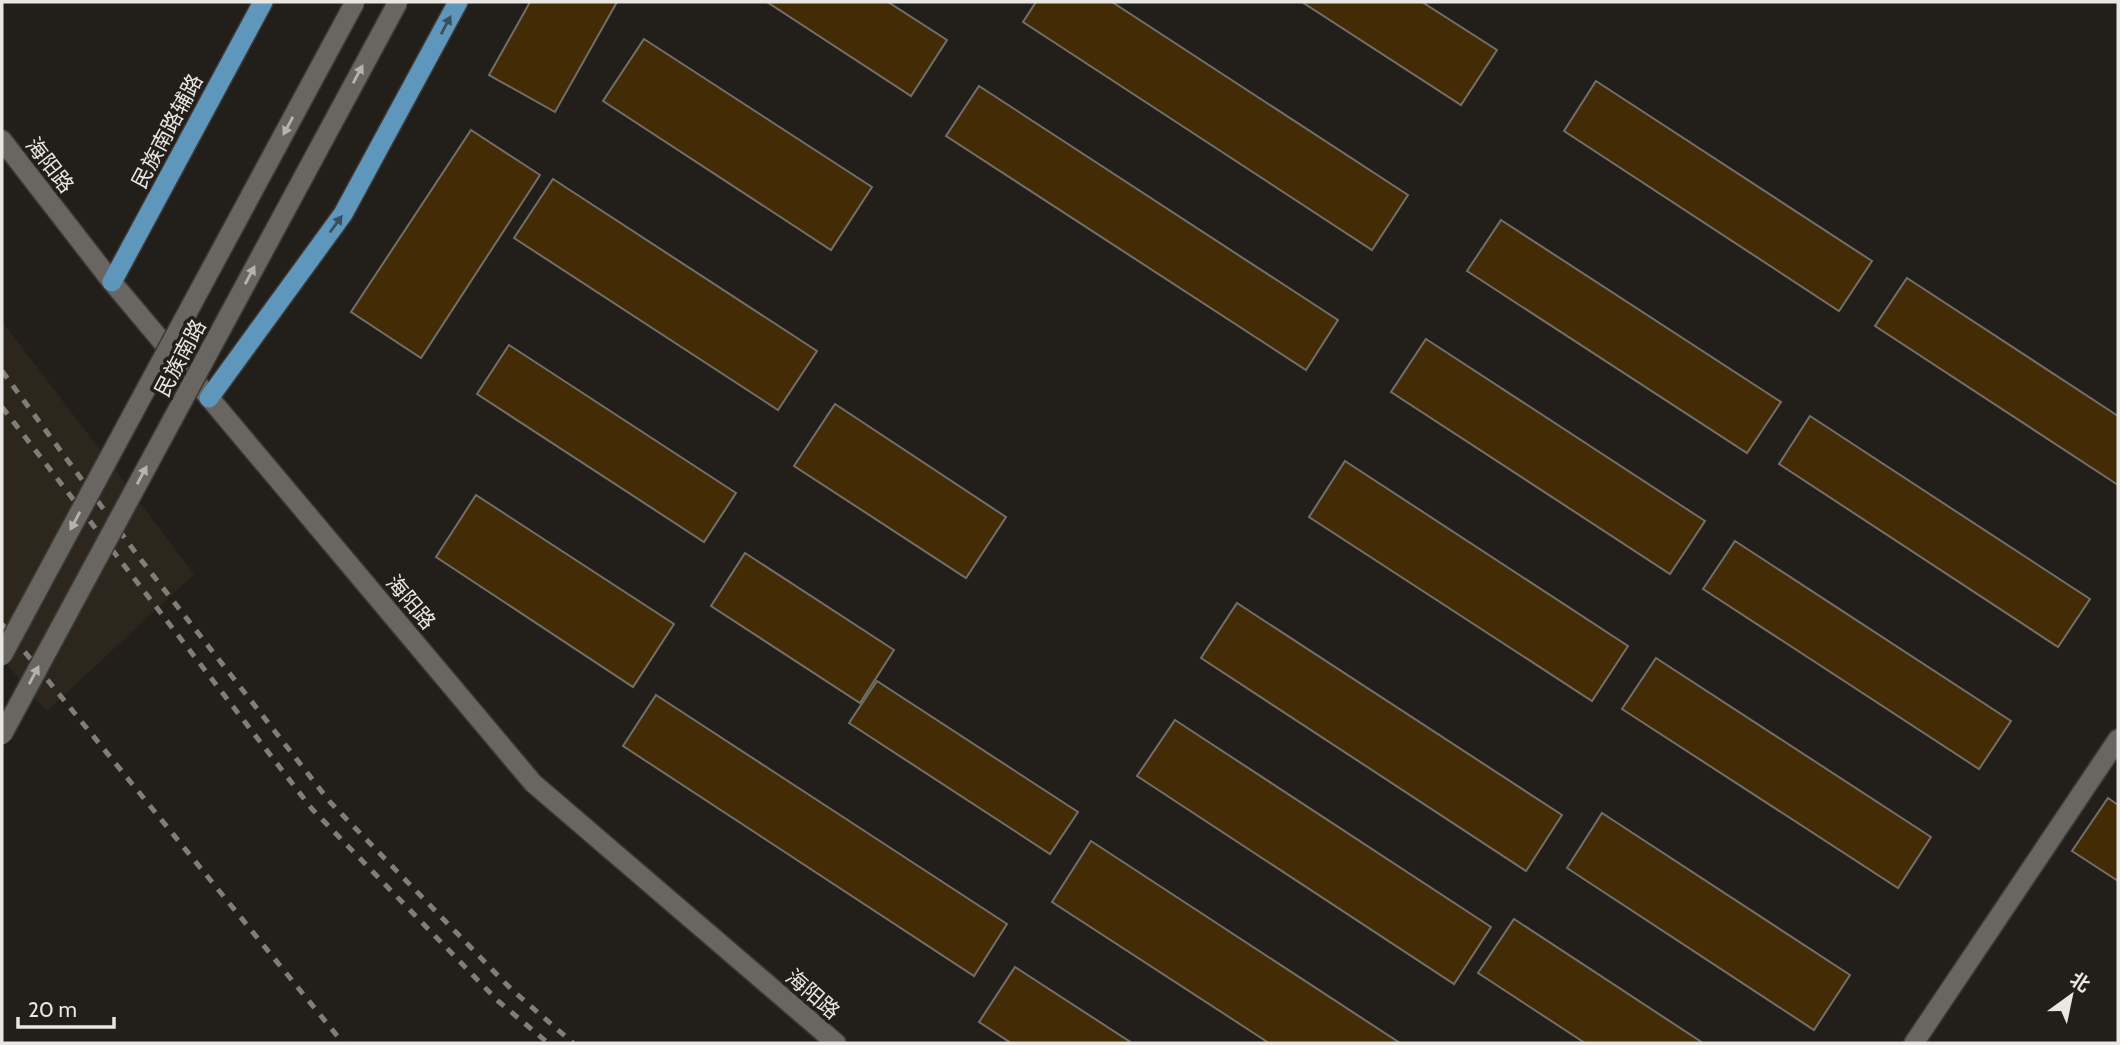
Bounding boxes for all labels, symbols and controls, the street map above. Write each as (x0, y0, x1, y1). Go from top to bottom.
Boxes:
one-way arrow (440, 15, 452, 34)
one-way arrow (352, 64, 364, 84)
street label: 民族南路辅路 (126, 70, 208, 192)
one-way arrow (282, 117, 294, 136)
street label: 海阳路 (21, 132, 79, 198)
one-way arrow (329, 215, 343, 233)
one-way arrow (244, 264, 256, 284)
street label: 民族南路 (149, 315, 211, 401)
one-way arrow (136, 465, 148, 485)
one-way arrow (69, 511, 81, 530)
street label: 海阳路 (381, 570, 441, 634)
one-way arrow (28, 665, 40, 685)
north arrow (2036, 961, 2106, 1031)
street label: 海阳路 (781, 964, 845, 1024)
text: 北 (2066, 967, 2094, 997)
scale bar (18, 986, 114, 1030)
text: 20 m (28, 997, 77, 1022)

